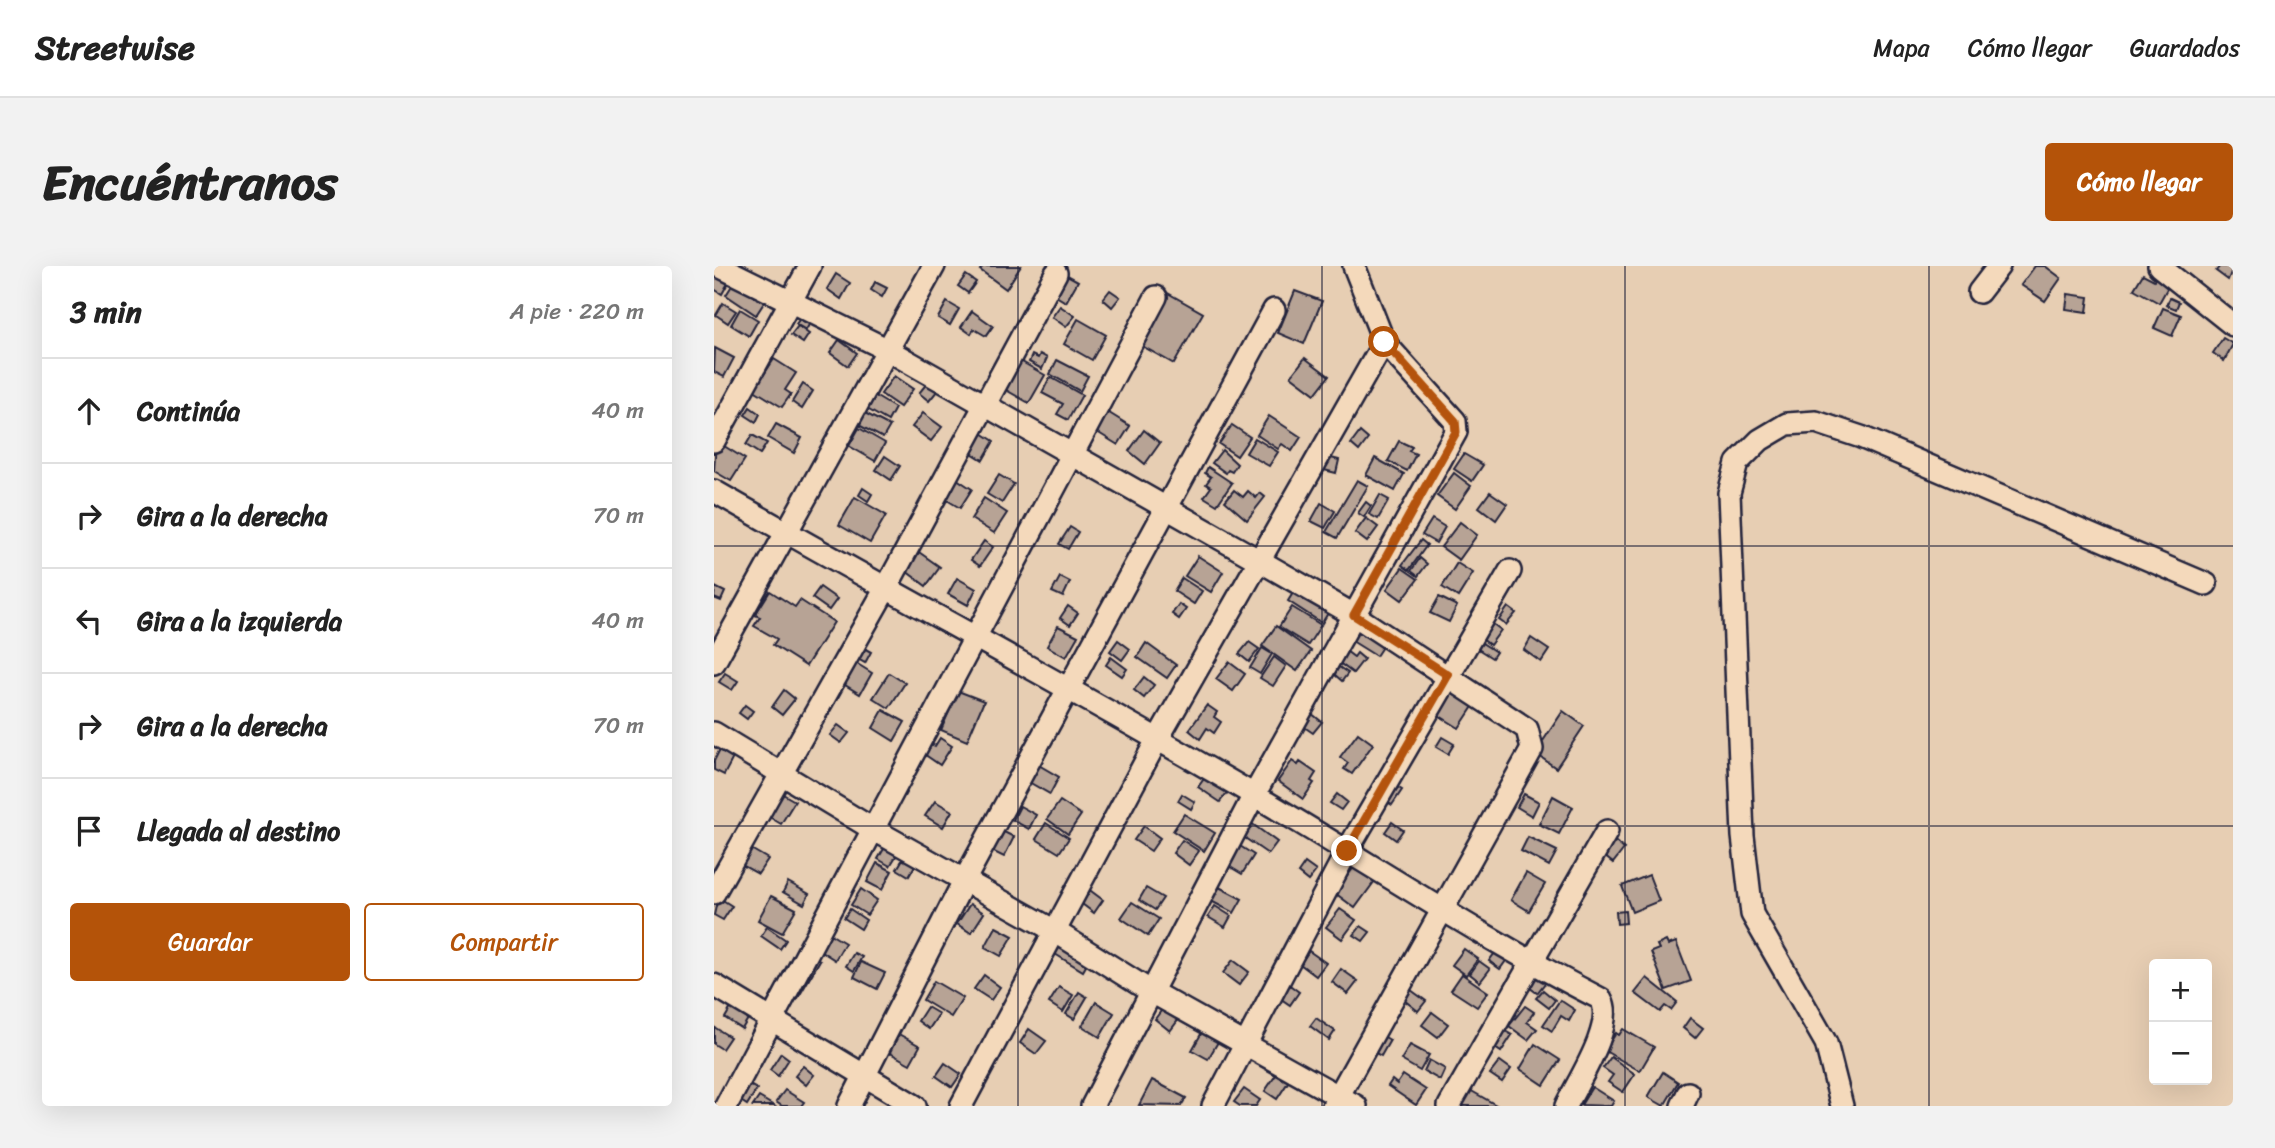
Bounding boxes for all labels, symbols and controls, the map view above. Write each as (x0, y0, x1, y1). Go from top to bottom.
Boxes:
text: Streetwise (35, 19, 195, 77)
text: Mapa (1873, 27, 1930, 69)
text: Cómo llegar (1968, 27, 2092, 69)
text: Guardados (2130, 27, 2240, 69)
text: Encuéntranos (42, 139, 338, 226)
button: Cómo llegar (2045, 143, 2233, 221)
text: 3 min (70, 285, 142, 339)
text: A pie · 220 m (510, 291, 644, 332)
route start (1368, 326, 1399, 357)
text: Continúa (137, 388, 240, 434)
text: 40 m (591, 390, 644, 431)
icon: ahead (70, 392, 108, 430)
text: Gira a la derecha (137, 493, 328, 539)
text: 70 m (593, 495, 644, 536)
icon: right (70, 497, 108, 535)
text: Gira a la izquierda (137, 598, 342, 644)
text: 40 m (591, 600, 644, 641)
icon: left (70, 602, 108, 640)
text: Gira a la derecha (137, 703, 328, 749)
text: 70 m (593, 705, 644, 746)
icon: right (70, 707, 108, 745)
text: Llegada al destino (137, 808, 340, 854)
icon: arrive (70, 812, 108, 850)
route end (1331, 835, 1362, 866)
button: Guardar (70, 903, 350, 981)
button: Compartir (364, 903, 644, 981)
map controls (2149, 959, 2212, 1085)
button: + (2149, 959, 2212, 1022)
button: − (2149, 1022, 2212, 1085)

